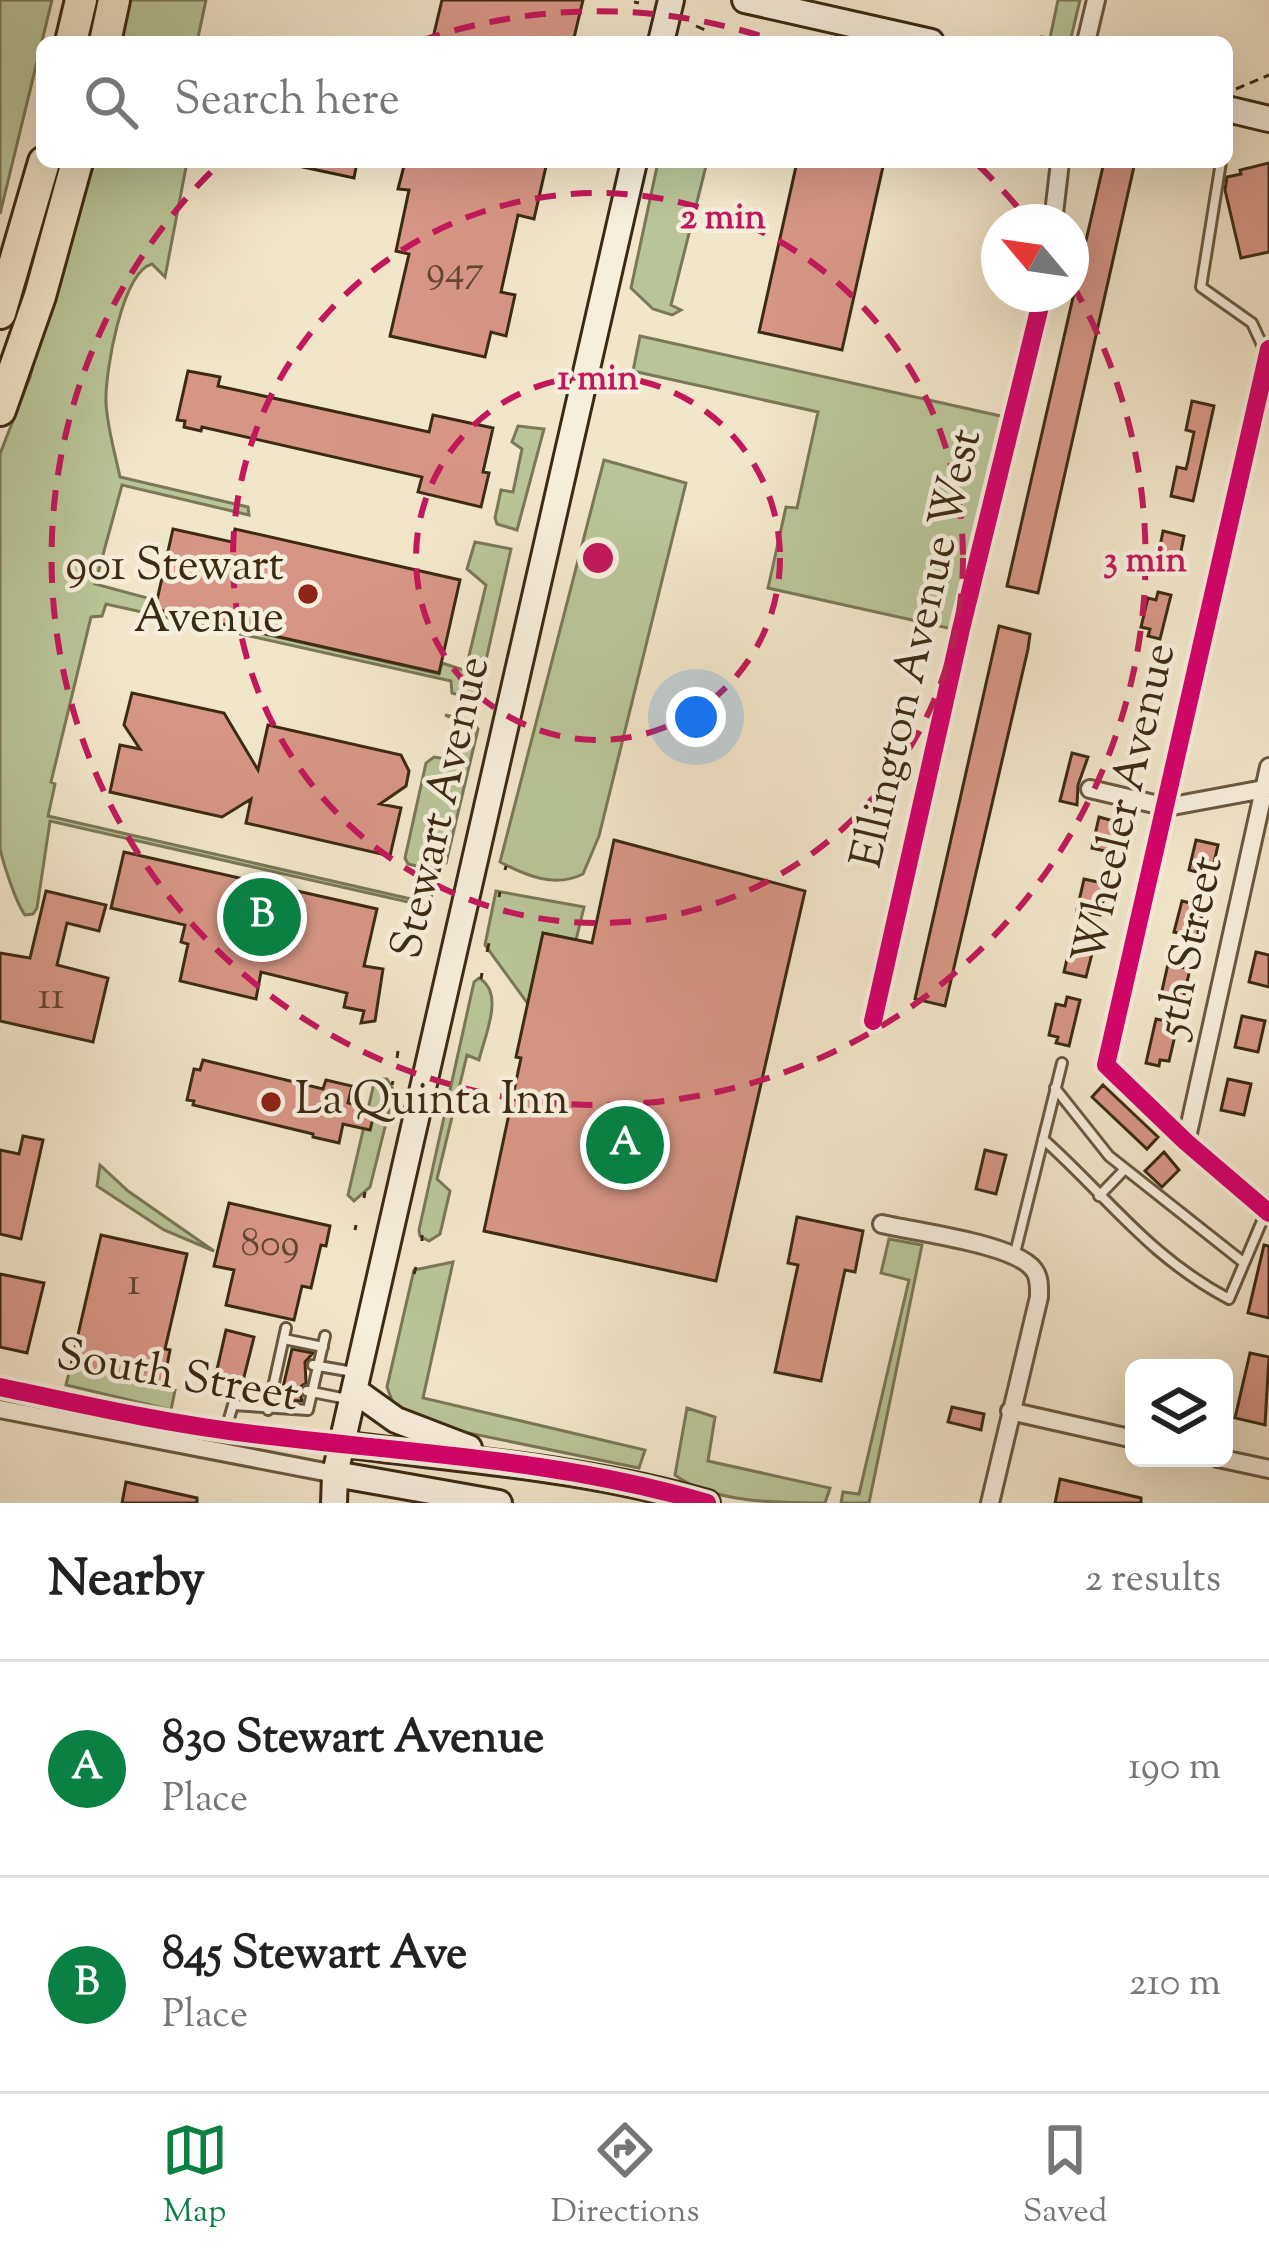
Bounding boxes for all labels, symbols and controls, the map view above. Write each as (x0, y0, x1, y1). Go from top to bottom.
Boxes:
search box (36, 36, 1233, 168)
icon: search (78, 69, 144, 135)
text: Search here (174, 70, 400, 135)
text: 2 min (680, 193, 767, 245)
north arrow (981, 204, 1089, 312)
house number: 947 (426, 245, 484, 301)
text: 1 min (557, 354, 639, 406)
street label: Ellington Avenue West (837, 423, 1001, 875)
place label: 901 Stewart Avenue (65, 536, 284, 653)
text: 3 min (1103, 536, 1187, 588)
centre of rings (577, 537, 619, 579)
marker: 901 Stewart Avenue (295, 581, 321, 607)
street label: Wheeler Avenue (1058, 637, 1196, 971)
street label: Stewart Avenue (377, 650, 509, 966)
your location (666, 687, 726, 747)
street label: 5th Street (1141, 851, 1243, 1046)
pin: B (223, 872, 301, 962)
house number: 11 (38, 971, 64, 1027)
place label: La Quinta Inn (295, 1070, 569, 1135)
marker: La Quinta Inn (258, 1089, 284, 1115)
pin: A (586, 1100, 664, 1190)
house number: 809 (240, 1218, 300, 1274)
house number: 1 (127, 1257, 141, 1313)
street label: South Street (51, 1325, 303, 1431)
map controls (1125, 1359, 1233, 1467)
button: layers (1125, 1359, 1233, 1467)
text: Nearby (48, 1545, 205, 1618)
text: 2 results (1085, 1553, 1221, 1609)
text: 830 Stewart Avenue (162, 1708, 544, 1773)
text: A (71, 1741, 103, 1797)
text: 190 m (1128, 1741, 1221, 1797)
text: Place (162, 1773, 248, 1829)
text: 845 Stewart Ave (162, 1924, 467, 1989)
text: B (75, 1957, 99, 2013)
text: 210 m (1129, 1957, 1221, 2013)
text: Place (162, 1989, 248, 2045)
tab: Map (162, 2117, 228, 2237)
tab: Directions (551, 2117, 700, 2237)
tab: Saved (1023, 2117, 1107, 2237)

